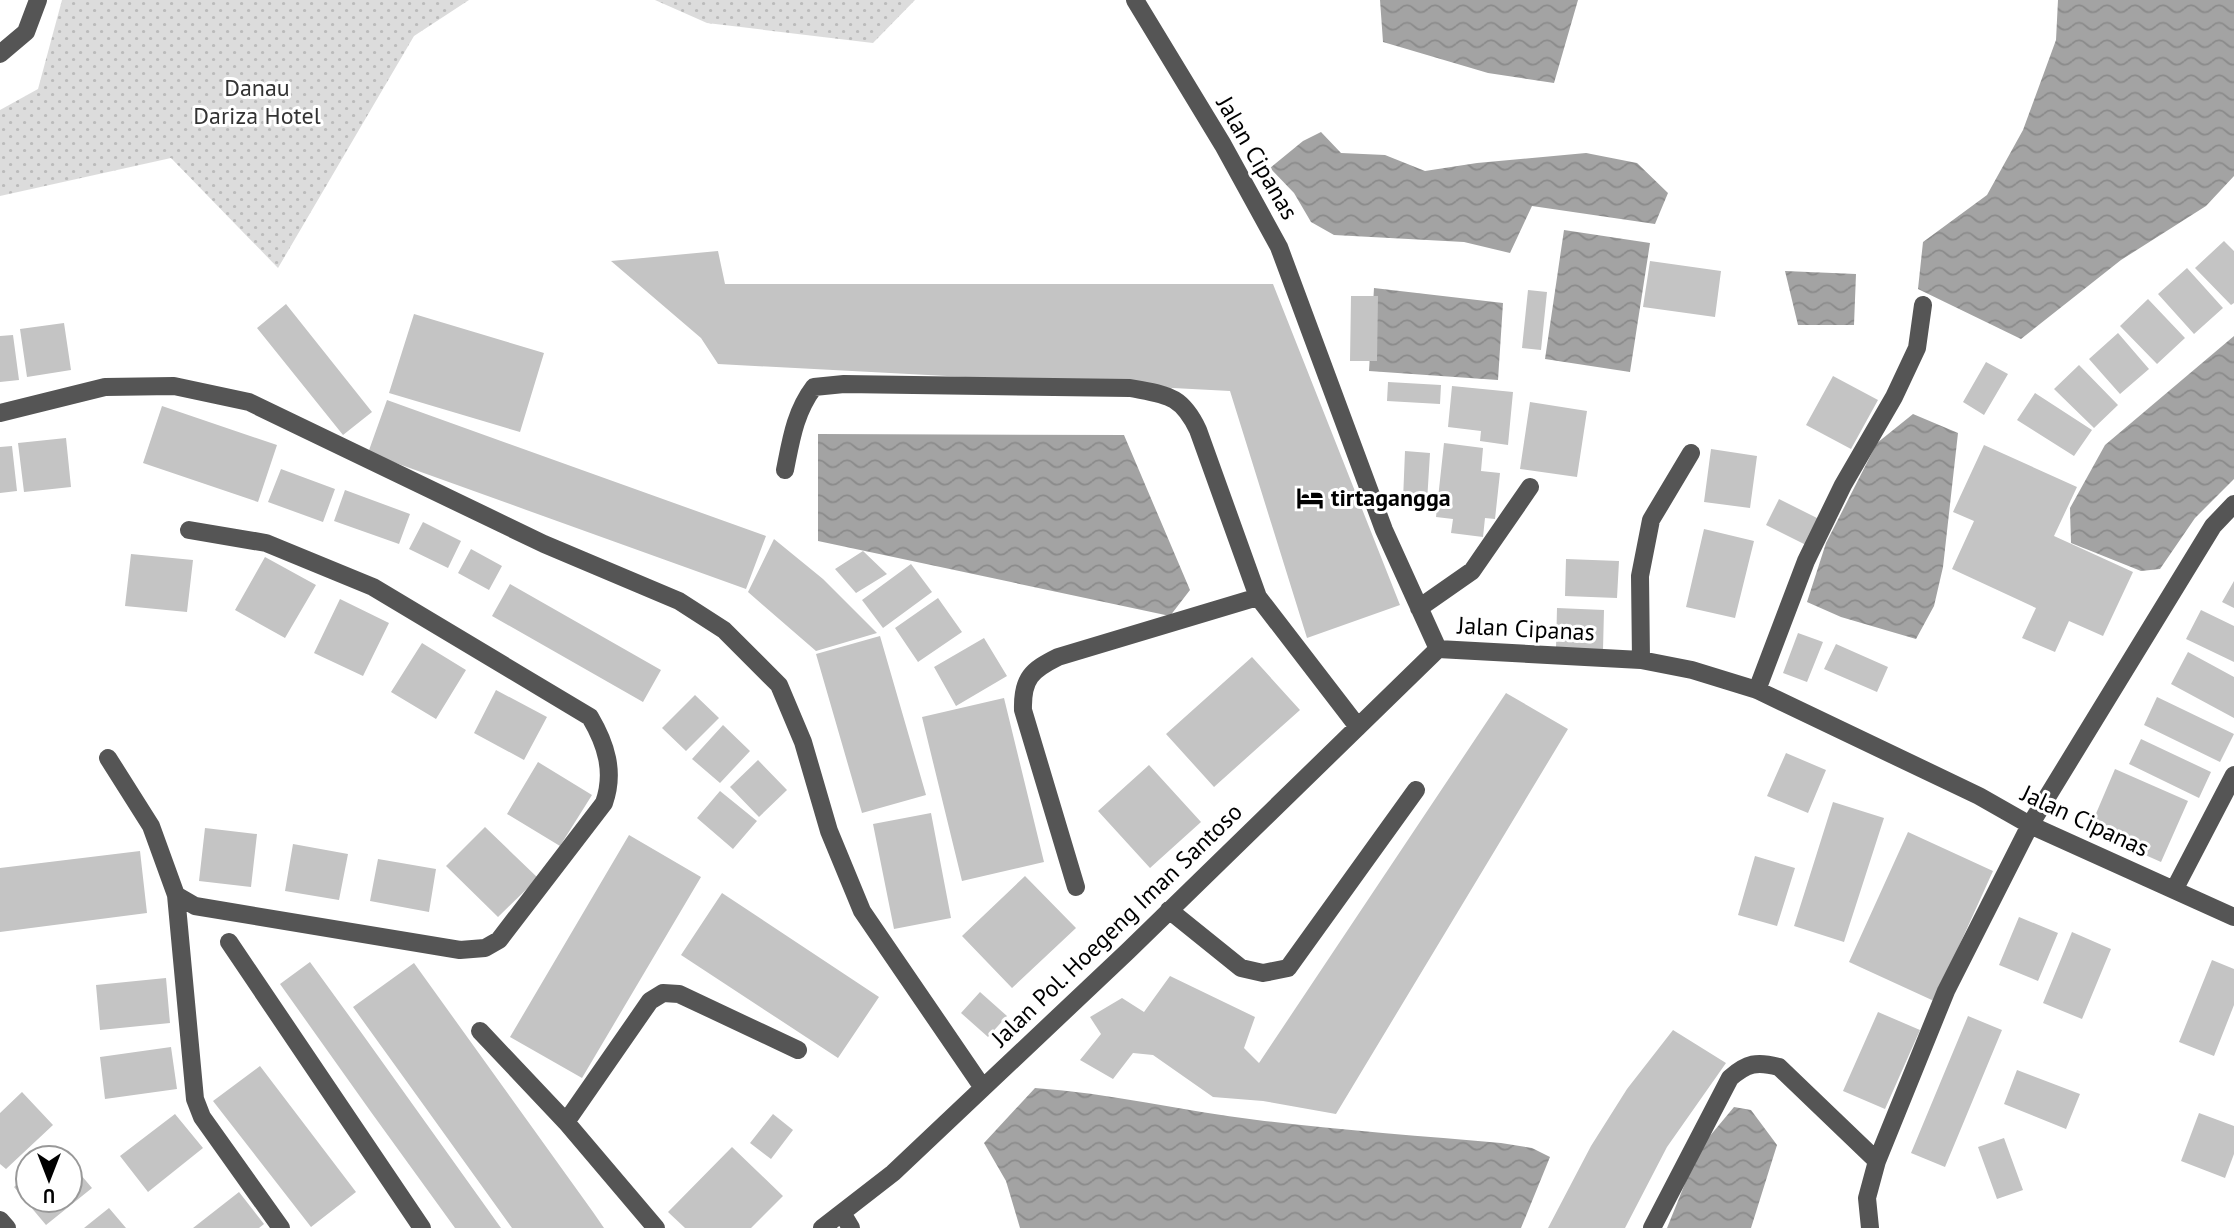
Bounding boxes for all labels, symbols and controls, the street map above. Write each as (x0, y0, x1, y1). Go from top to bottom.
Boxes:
park label: Danau Dariza Hotel (193, 72, 321, 131)
street label: Jalan Cipanas (1209, 90, 1305, 225)
place label: tirtagangga (1331, 482, 1451, 513)
hotel icon: tirtagangga (1295, 483, 1325, 513)
street label: Jalan Cipanas (1456, 609, 1595, 648)
street label: Jalan Cipanas (2015, 777, 2154, 864)
street label: Jalan Pol. Hoegeng Iman Santoso (984, 796, 1249, 1054)
north arrow (14, 1144, 84, 1214)
text: U (43, 1184, 55, 1208)

